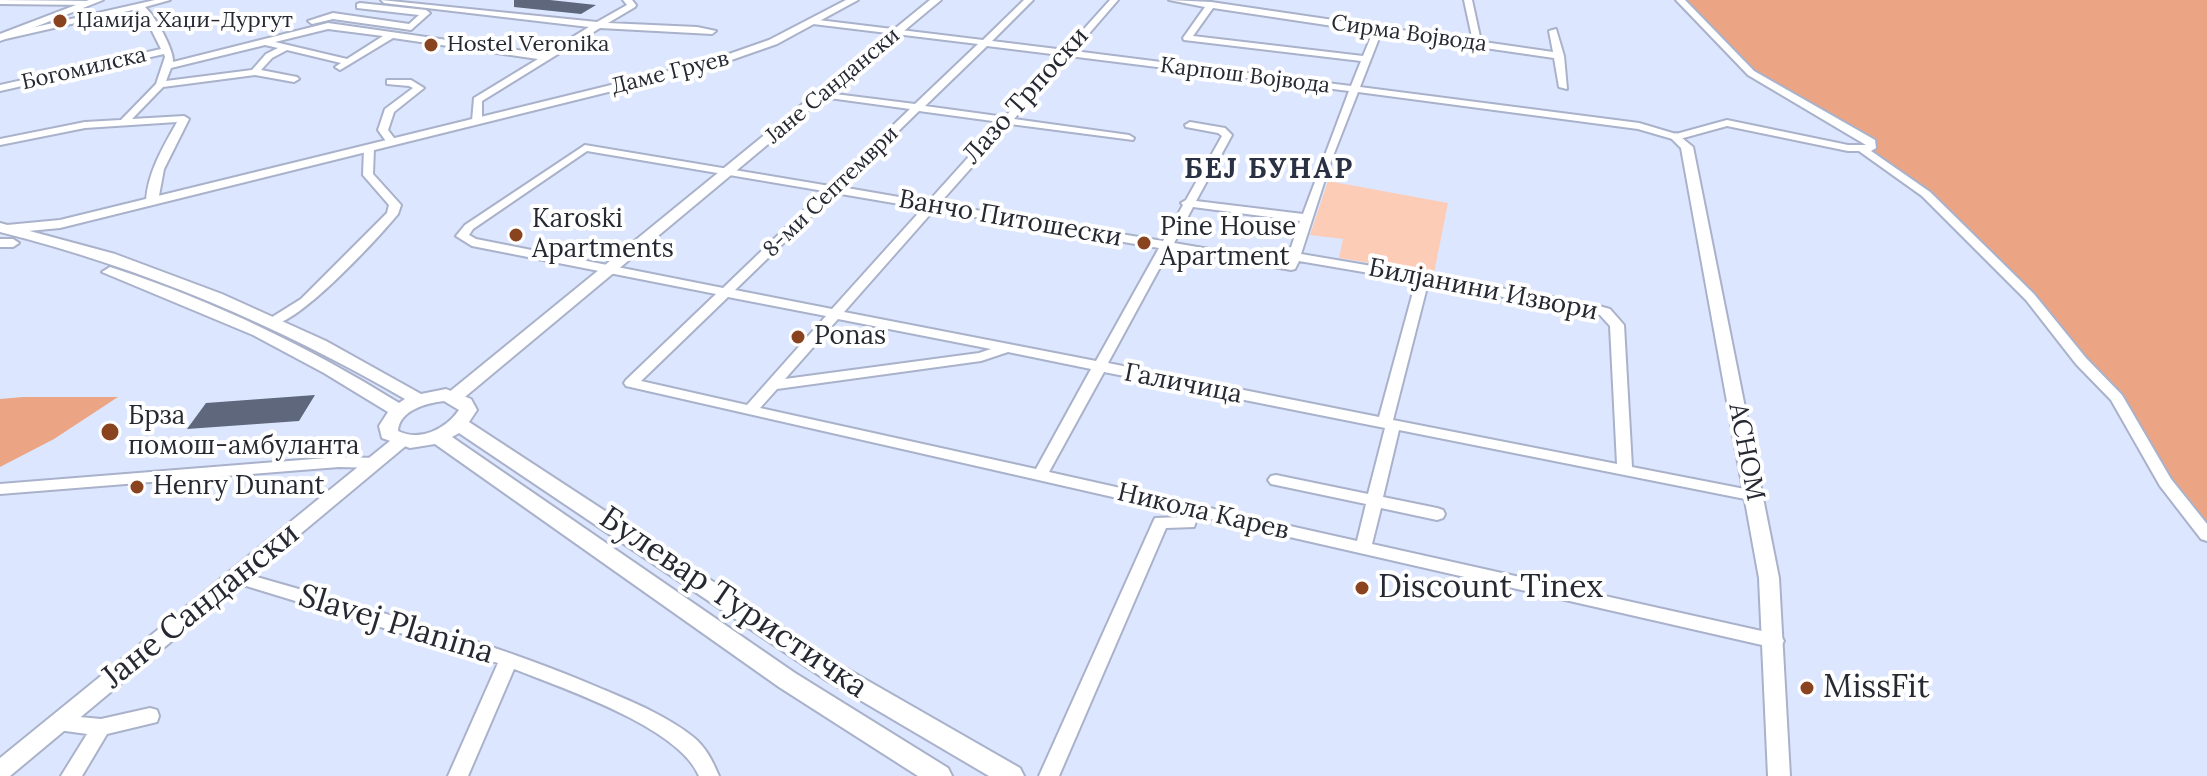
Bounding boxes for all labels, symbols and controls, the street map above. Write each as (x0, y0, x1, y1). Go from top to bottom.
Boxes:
place label: Џамија Хаџи-Дургут (76, 8, 293, 34)
street label: Сирма Војвода (1330, 10, 1488, 58)
marker: Џамија Хаџи-Дургут (51, 12, 69, 30)
street label: Лазо Трпоски (957, 21, 1095, 171)
street label: Јане Сандански (761, 22, 905, 150)
place label: Hostel Veronika (447, 32, 609, 58)
marker: Hostel Veronika (422, 36, 440, 54)
street label: Богомилска (19, 42, 149, 96)
street label: Даме Груев (608, 46, 732, 100)
street label: Карпош Војвода (1159, 52, 1331, 100)
street label: 8-ми Септември (758, 121, 904, 263)
district label: БЕЈ БУНАР (1184, 153, 1354, 187)
street label: Ванчо Питошески (896, 184, 1124, 254)
place label: Karoski Apartments (532, 204, 674, 266)
place label: Pine House Apartment (1160, 212, 1296, 274)
marker: Karoski Apartments (507, 226, 525, 244)
marker: Pine House Apartment (1135, 234, 1153, 252)
street label: Билјанини Извори (1366, 252, 1600, 328)
place label: Ponas (814, 321, 886, 353)
marker: Ponas (789, 328, 807, 346)
street label: Галичица (1121, 357, 1245, 411)
street label: АСНОМ (1721, 400, 1771, 504)
place label: Брза помош-амбуланта (128, 401, 359, 462)
marker: Брза помош-амбуланта (99, 421, 121, 443)
place label: Henry Dunant (153, 471, 325, 503)
street label: Никола Карев (1114, 477, 1292, 547)
marker: Henry Dunant (128, 478, 146, 496)
street label: Булевар Туристичка (592, 499, 874, 707)
street label: Јане Сандански (95, 515, 307, 697)
place label: Discount Tinex (1378, 569, 1603, 607)
street label: Slavej Planina (294, 577, 498, 673)
marker: Discount Tinex (1353, 579, 1371, 597)
place label: MissFit (1823, 669, 1930, 707)
marker: MissFit (1798, 679, 1816, 697)

